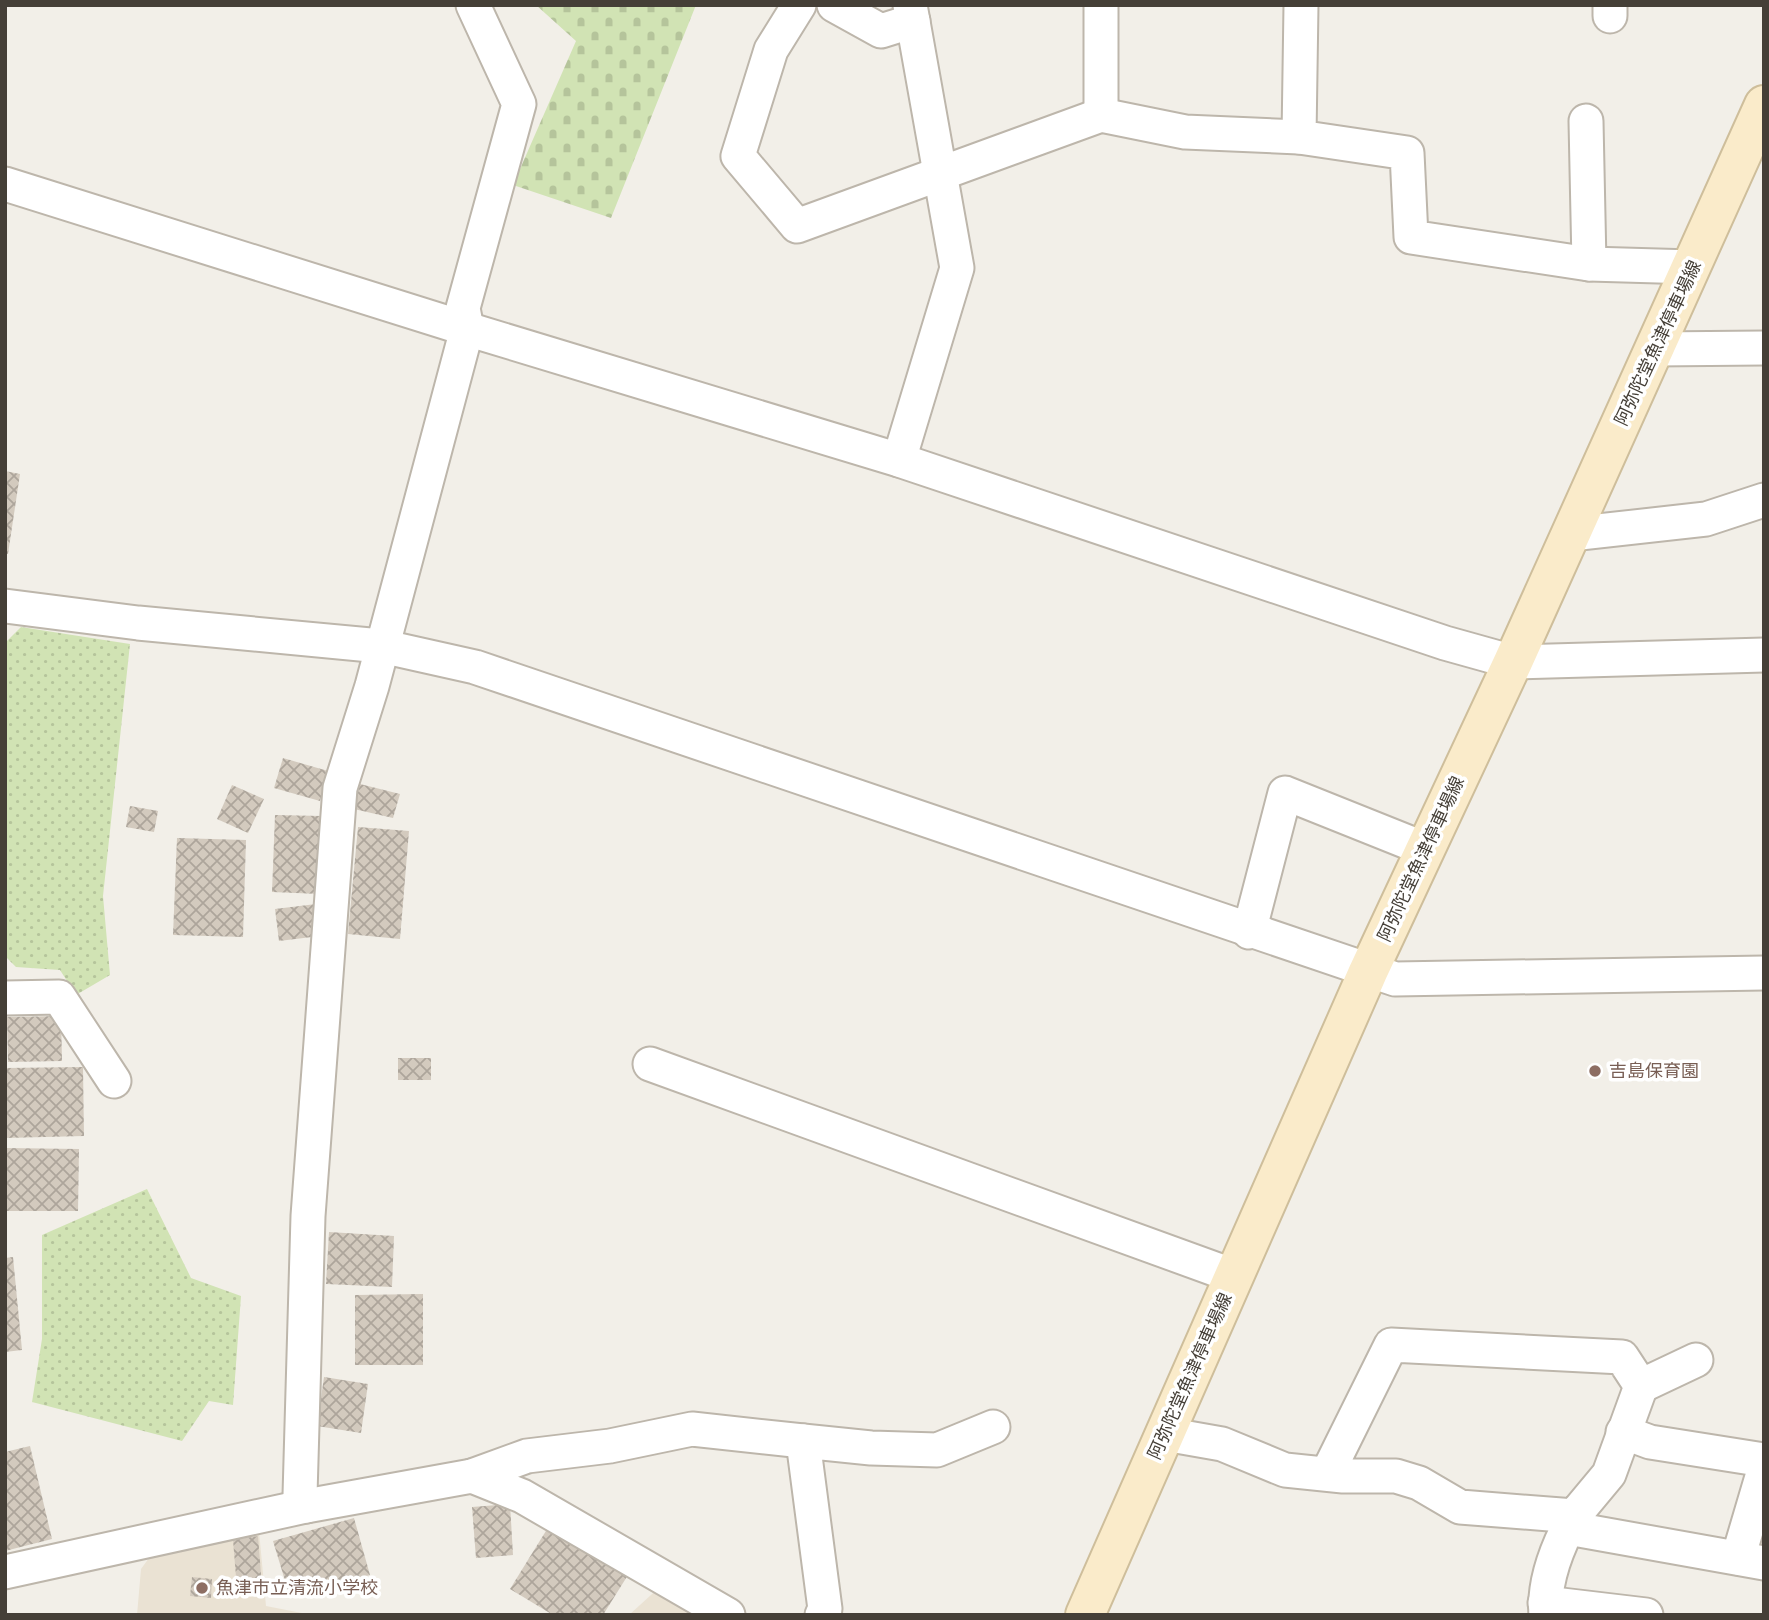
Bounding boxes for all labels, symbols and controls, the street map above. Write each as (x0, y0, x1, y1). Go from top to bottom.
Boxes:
street label: 阿弥陀堂魚津停車場線 (1611, 257, 1705, 429)
street label: 阿弥陀堂魚津停車場線 (1374, 773, 1468, 945)
place label: 吉島保育園 (1609, 1061, 1699, 1081)
marker: 吉島保育園 (1587, 1063, 1603, 1079)
street label: 阿弥陀堂魚津停車場線 (1144, 1290, 1236, 1462)
place label: 魚津市立清流小学校 (216, 1578, 378, 1598)
marker: 魚津市立清流小学校 (194, 1580, 210, 1596)

